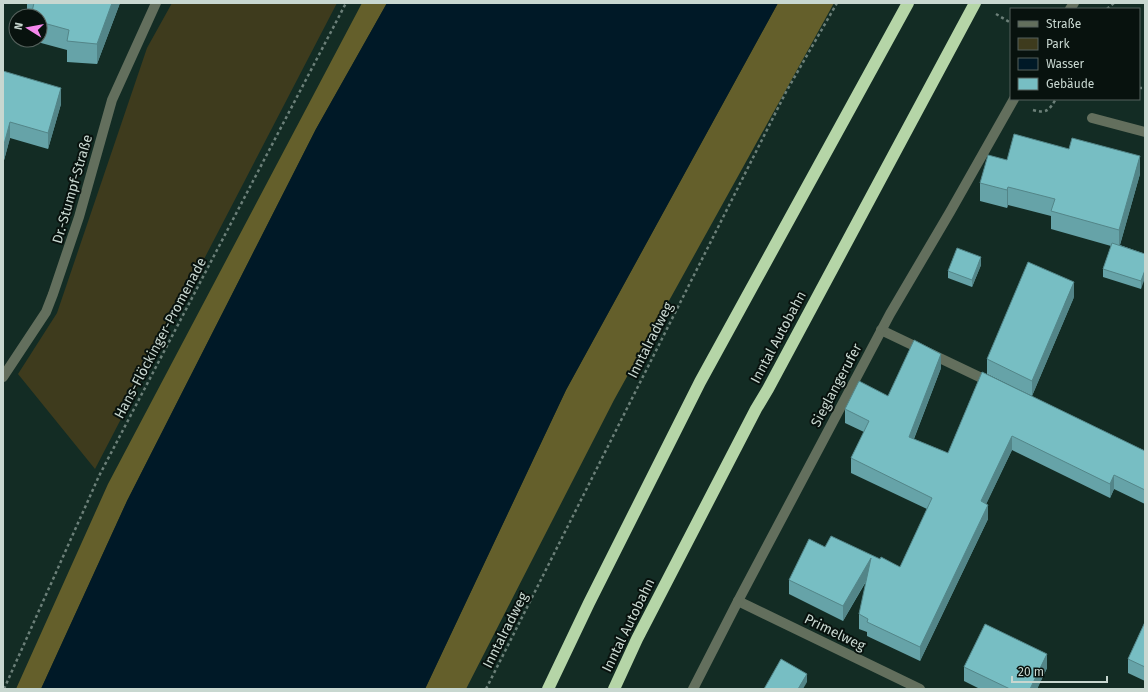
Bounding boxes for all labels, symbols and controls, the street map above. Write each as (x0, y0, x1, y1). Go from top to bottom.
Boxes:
north arrow (8, 8, 48, 48)
legend (1010, 8, 1140, 100)
text: Straße (1046, 17, 1081, 31)
text: N (12, 21, 26, 31)
text: Park (1046, 37, 1070, 51)
text: Wasser (1046, 57, 1085, 71)
text: Gebäude (1046, 77, 1094, 91)
street label: Dr.-Stumpf-Straße (49, 133, 96, 246)
street label: Hans-Flöckinger-Promenade (111, 255, 210, 422)
street label: Inntal Autobahn (747, 288, 810, 386)
street label: Inntalradweg (624, 299, 677, 381)
street label: Sieglangerufer (807, 340, 866, 430)
street label: Inntal Autobahn (598, 576, 658, 675)
street label: Inntalradweg (479, 589, 532, 671)
street label: Primelweg (801, 610, 869, 655)
scale bar (1012, 658, 1107, 684)
text: 20 m (1018, 665, 1044, 679)

